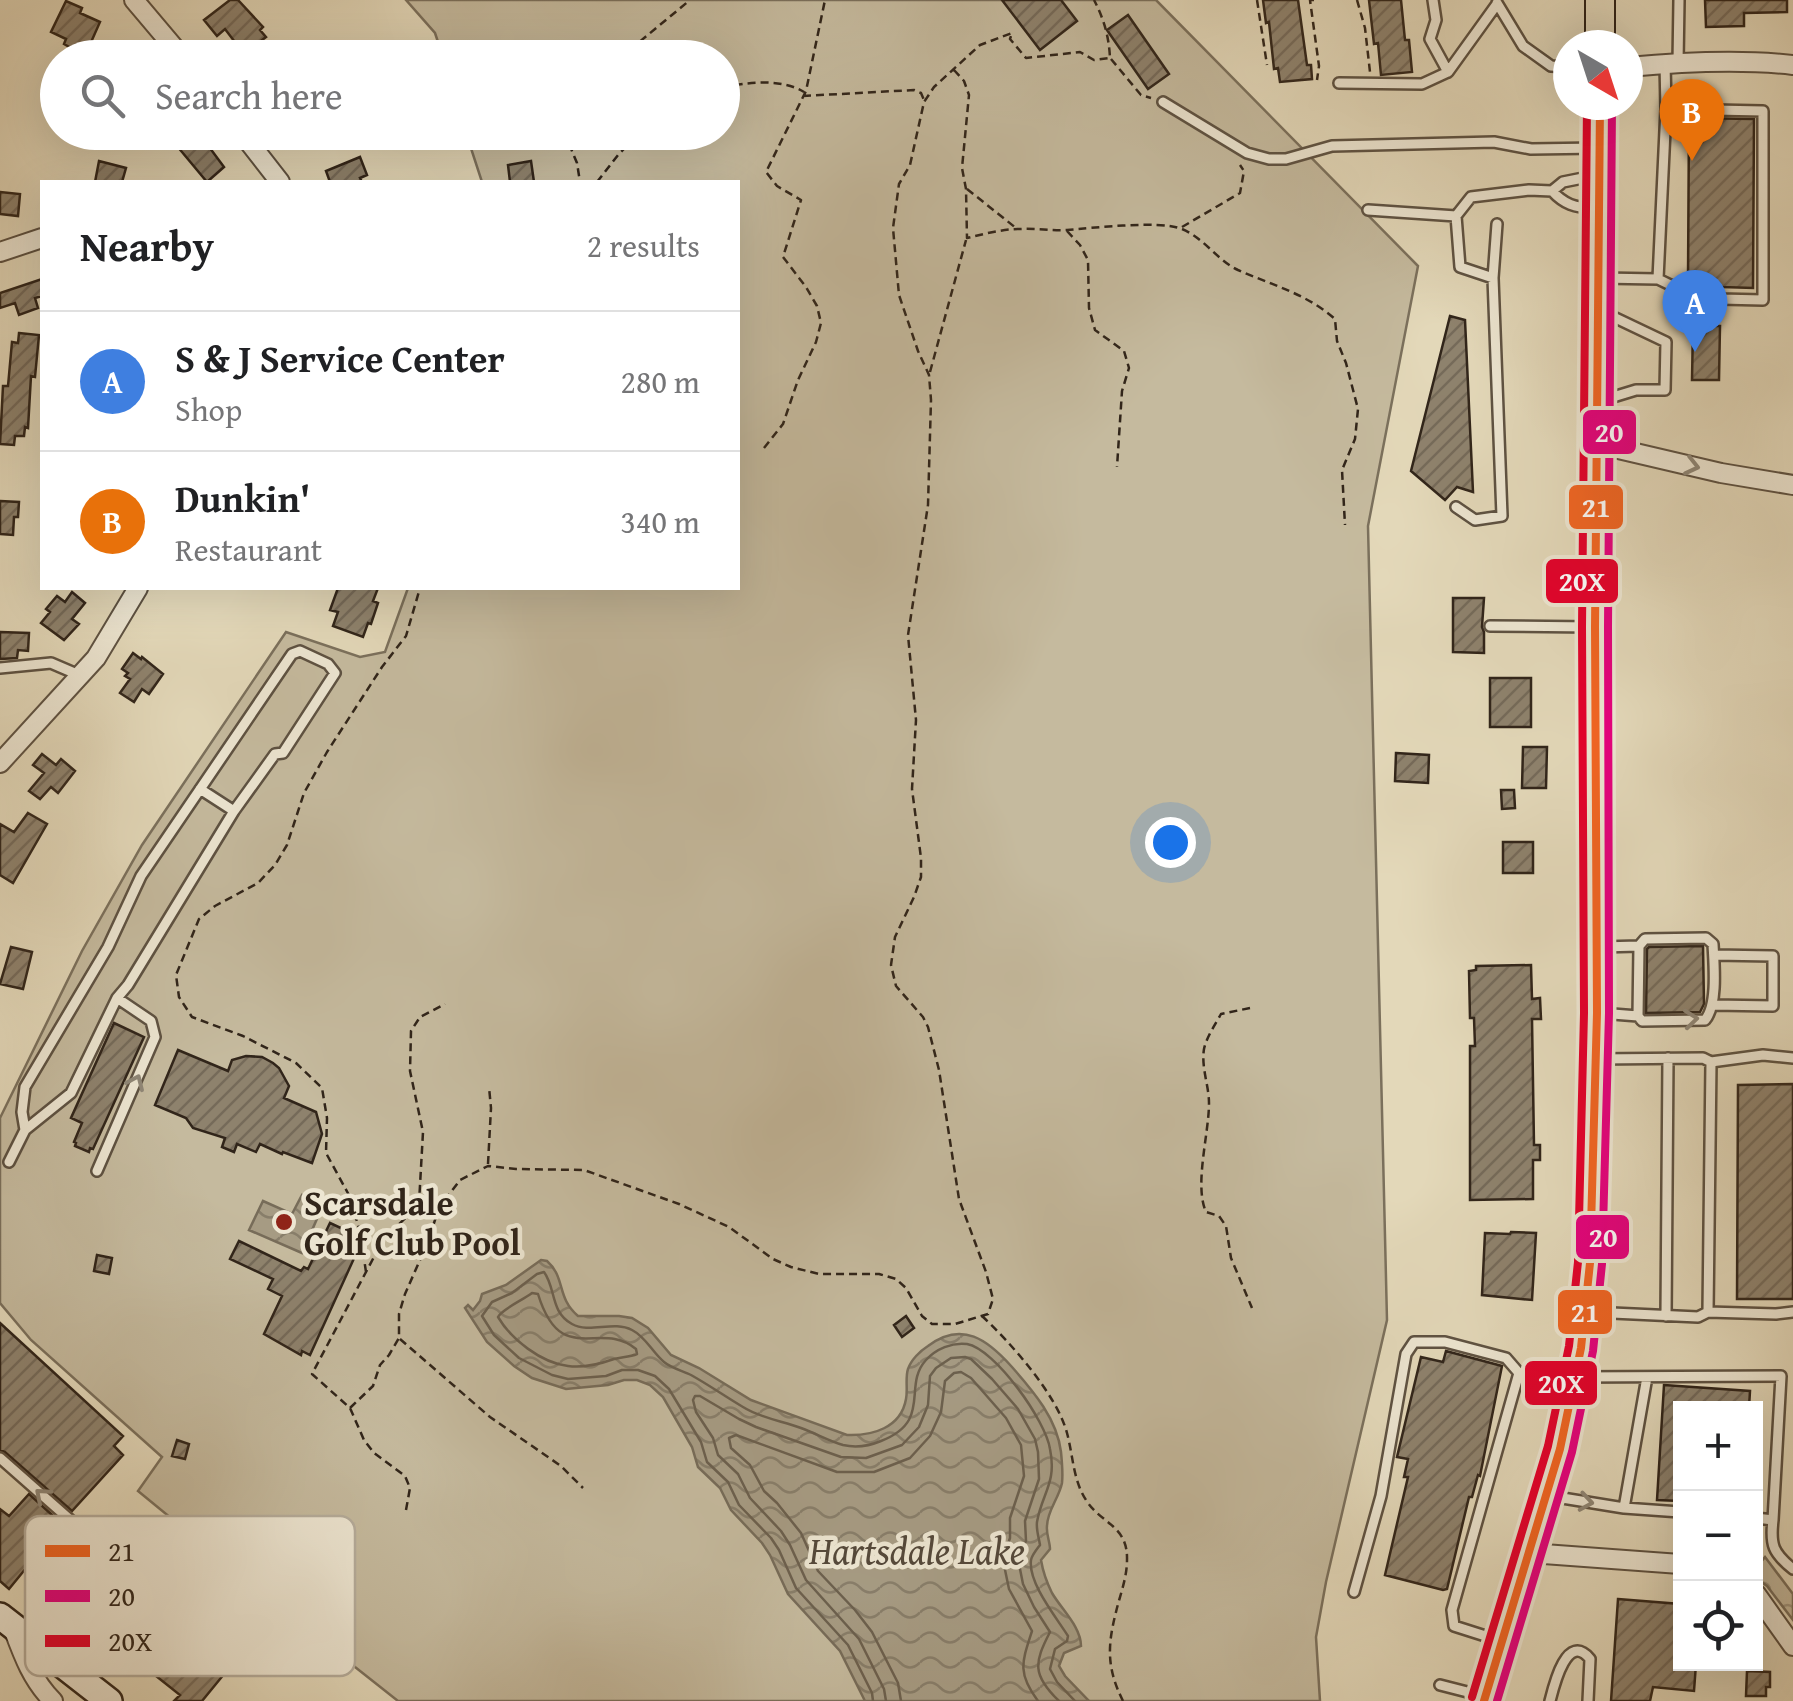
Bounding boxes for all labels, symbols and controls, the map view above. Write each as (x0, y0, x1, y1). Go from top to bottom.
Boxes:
north arrow (1553, 30, 1643, 120)
search box (40, 40, 740, 150)
text: Search here (155, 67, 343, 123)
icon: search (75, 68, 130, 123)
pin: B (1660, 79, 1724, 161)
text: Nearby (80, 215, 214, 276)
text: 2 results (587, 222, 700, 269)
pin: A (1662, 270, 1728, 352)
text: S & J Service Center (175, 330, 505, 386)
text: A (102, 358, 123, 405)
text: 280 m (621, 358, 700, 405)
text: Shop (175, 386, 242, 433)
line badge: 20 (1581, 408, 1638, 456)
text: 20 (1594, 411, 1624, 452)
one-way arrow (1683, 454, 1700, 475)
text: Dunkin' (175, 470, 310, 526)
line badge: 21 (1567, 483, 1625, 531)
text: 21 (1581, 486, 1611, 527)
text: B (103, 498, 122, 545)
text: 340 m (621, 498, 700, 545)
text: Restaurant (175, 526, 322, 573)
line badge: 20X (1544, 557, 1620, 605)
text: 20X (1559, 560, 1606, 601)
your location (1145, 817, 1196, 868)
one-way arrow (1683, 1009, 1700, 1030)
one-way arrow (124, 1074, 144, 1092)
place label: Scarsdale Golf Club Pool (304, 1177, 521, 1268)
marker: Scarsdale Golf Club Pool (273, 1211, 295, 1233)
line badge: 20 (1574, 1213, 1631, 1261)
text: 20 (1588, 1216, 1618, 1257)
line badge: 21 (1556, 1288, 1614, 1336)
text: 21 (1570, 1291, 1600, 1332)
line badge: 20X (1523, 1359, 1599, 1407)
text: 20X (1538, 1362, 1585, 1403)
map controls (1673, 1401, 1763, 1671)
button: + (1673, 1401, 1763, 1491)
one-way arrow (35, 1489, 54, 1507)
one-way arrow (1577, 1490, 1594, 1511)
button: − (1673, 1491, 1763, 1581)
legend (25, 1516, 355, 1676)
water label: Hartsdale Lake (808, 1522, 1025, 1578)
text: 21 (108, 1530, 135, 1571)
text: 20 (108, 1575, 135, 1616)
button: locate (1673, 1581, 1763, 1671)
text: 20X (108, 1620, 152, 1661)

